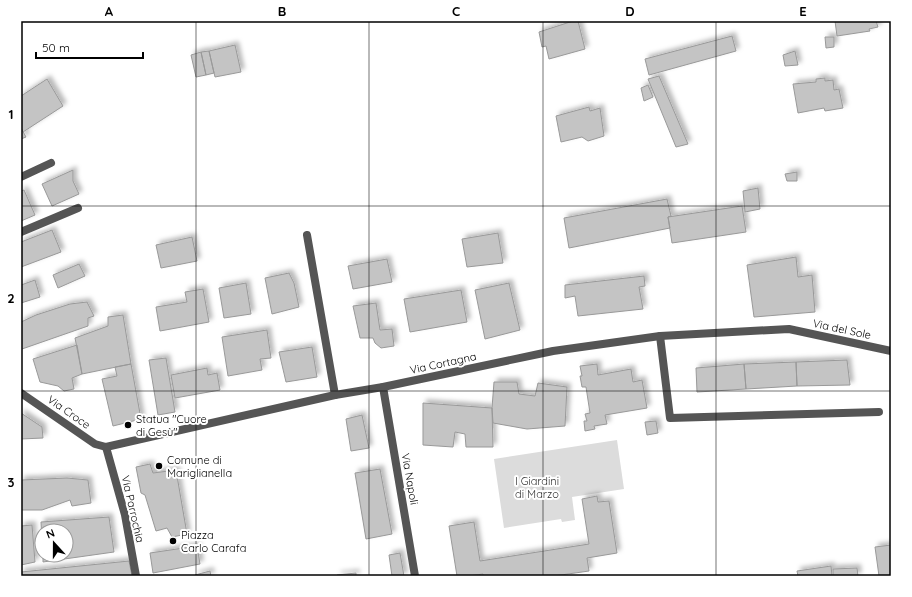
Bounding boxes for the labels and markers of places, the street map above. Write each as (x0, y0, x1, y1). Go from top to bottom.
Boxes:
place label: Statua "Cuore di Gesù" (136, 412, 207, 439)
marker: Statua "Cuore di Gesù" (123, 420, 133, 430)
place label: Comune di Mariglianella (167, 453, 232, 480)
marker: Comune di Mariglianella (154, 461, 164, 471)
place label: Piazza Carlo Carafa (181, 528, 246, 555)
marker: Piazza Carlo Carafa (168, 536, 178, 546)

